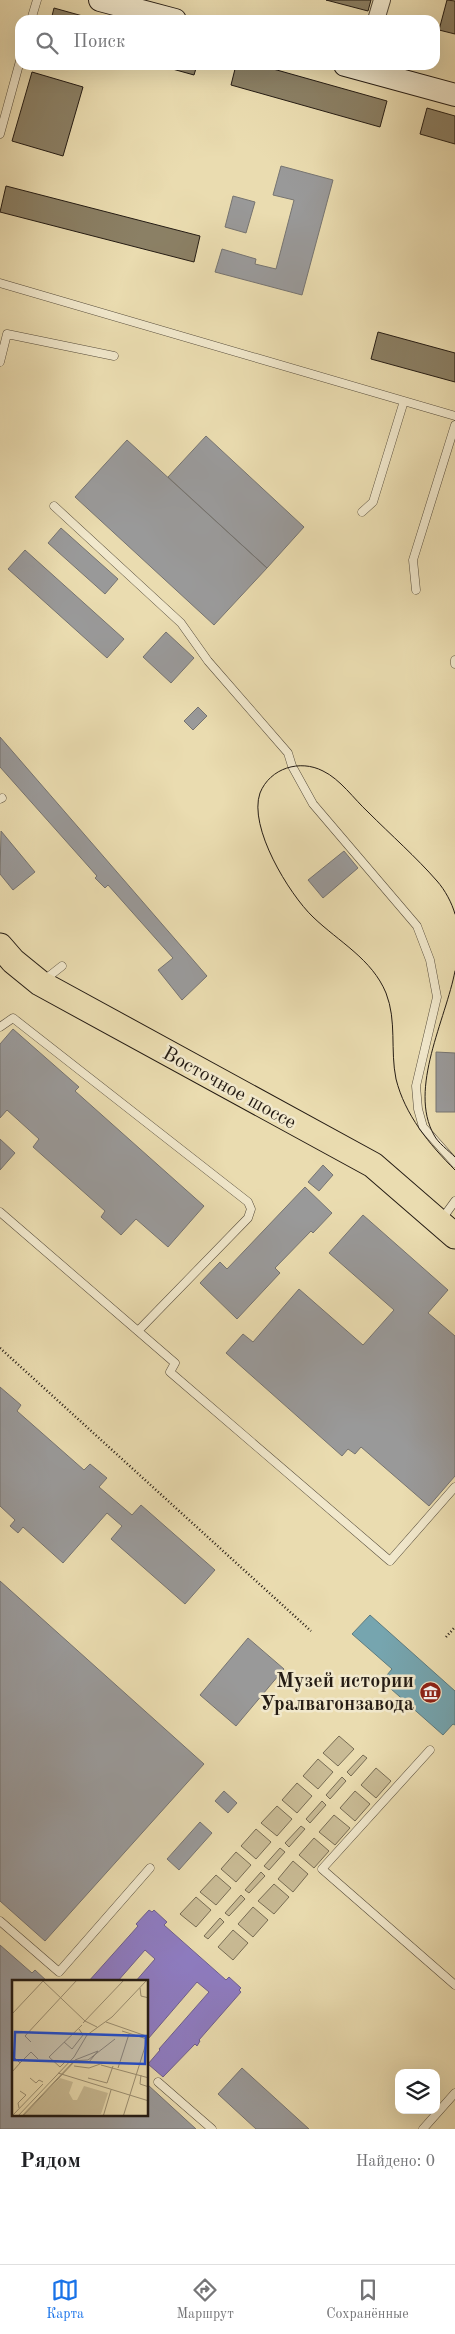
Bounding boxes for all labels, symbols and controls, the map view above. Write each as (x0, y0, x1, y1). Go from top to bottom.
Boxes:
search box (15, 15, 440, 70)
icon: search (33, 29, 61, 57)
text: Поиск (73, 33, 125, 52)
street label: Восточное шоссе (159, 1044, 299, 1134)
place label: Музей истории Уралвагонзавода (260, 1672, 414, 1715)
museum icon: Музей истории Уралвагонзавода (418, 1680, 442, 1704)
inset map (12, 1980, 149, 2116)
map controls (395, 2069, 440, 2114)
button: layers (395, 2069, 440, 2114)
text: Рядом (20, 2151, 81, 2172)
text: Найдено: 0 (356, 2154, 435, 2170)
tab: Карта (46, 2276, 84, 2323)
tab: Маршрут (176, 2276, 234, 2323)
tab: Сохранённые (326, 2276, 409, 2323)

